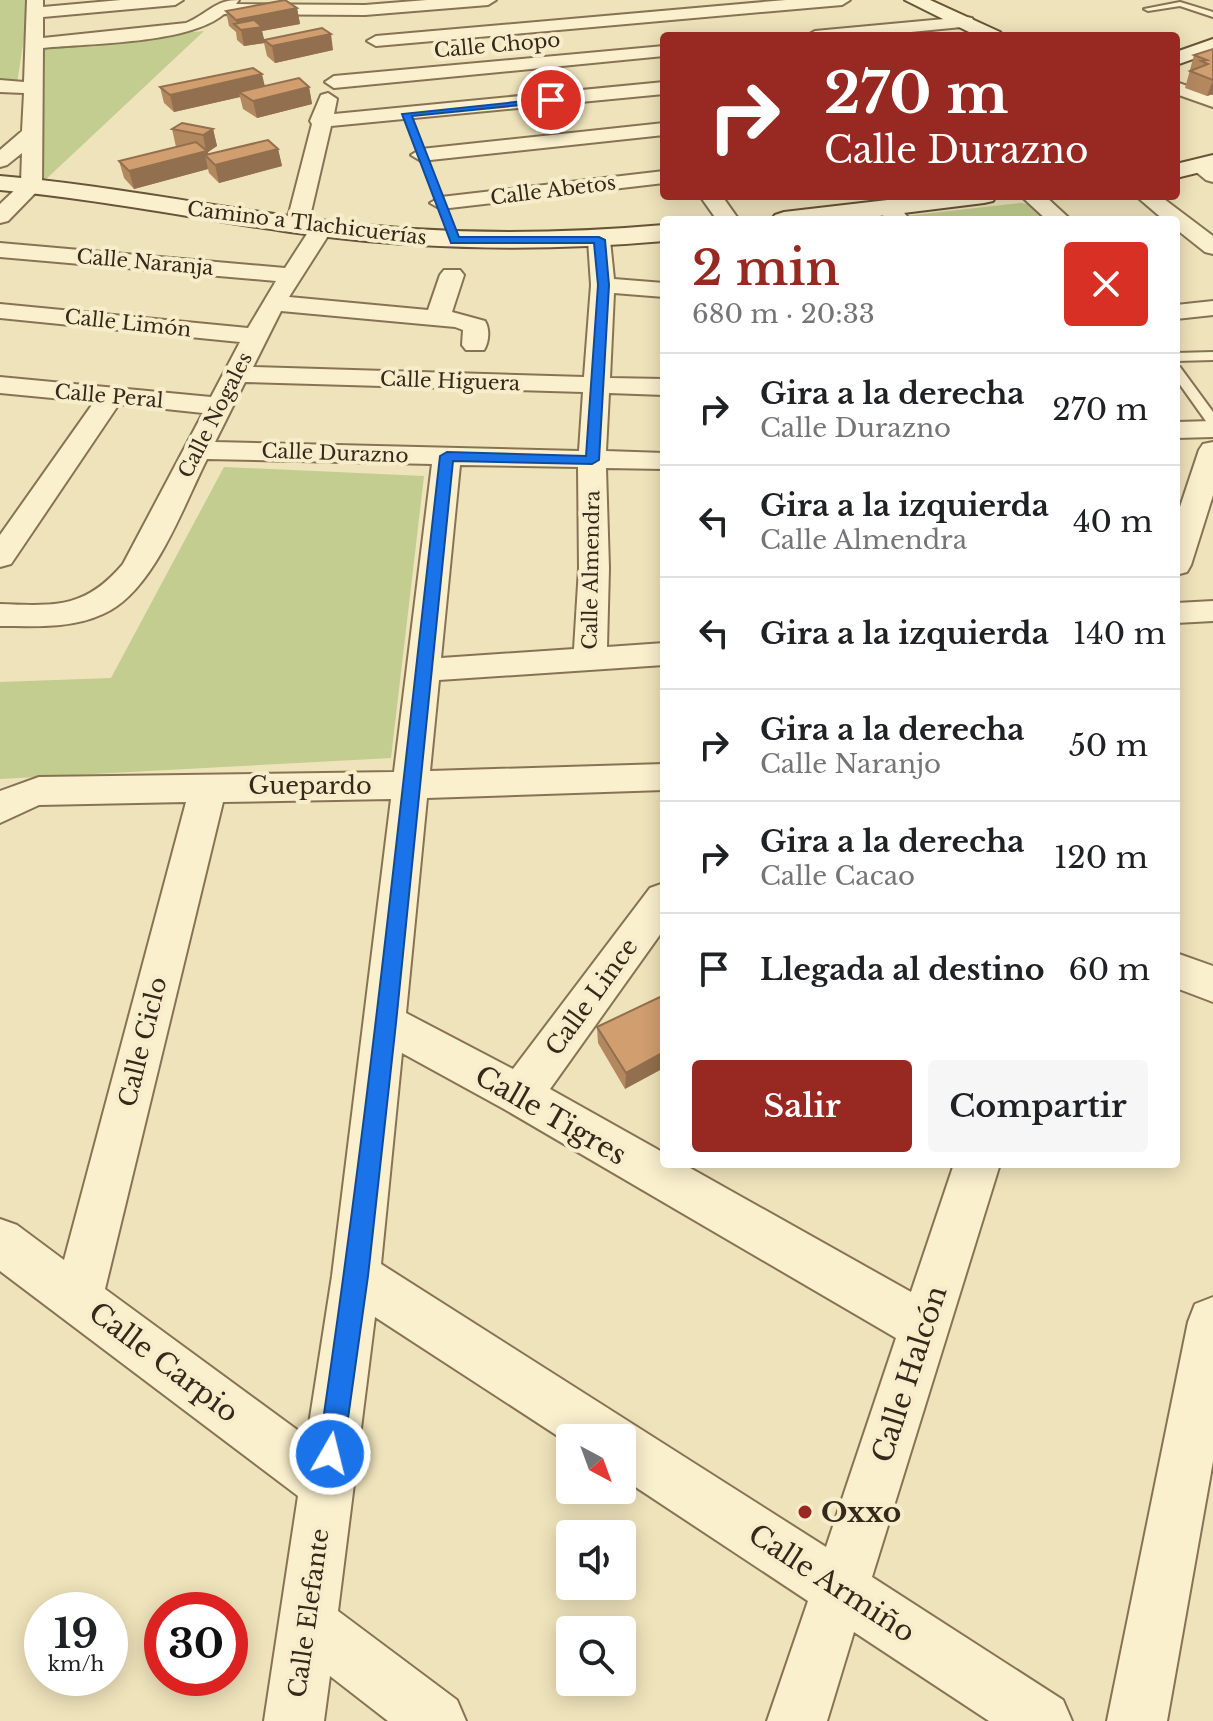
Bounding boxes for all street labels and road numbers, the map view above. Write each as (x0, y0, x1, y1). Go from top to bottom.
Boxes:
street label: Calle Chopo (433, 28, 561, 62)
street label: Calle Abetos (489, 170, 617, 210)
street label: Camino a Tlachicuerías (186, 196, 428, 250)
street label: Calle Naranja (76, 244, 215, 280)
street label: Calle Limón (64, 304, 193, 342)
street label: Calle Nogales (173, 348, 257, 482)
street label: Calle Higuera (380, 367, 521, 395)
street label: Calle Peral (54, 379, 164, 413)
street label: Calle Durazno (261, 438, 409, 468)
street label: Calle Almendra (578, 489, 604, 650)
street label: Guepardo (248, 771, 372, 800)
street label: Calle Lince (539, 933, 644, 1061)
street label: Calle Ciclo (112, 974, 173, 1110)
street label: Calle Tigres (469, 1058, 633, 1173)
street label: Calle Halcón (864, 1282, 954, 1467)
street label: Calle Carpio (82, 1295, 245, 1430)
street label: Calle Armiño (742, 1517, 921, 1650)
street label: Calle Elefante (282, 1527, 335, 1699)

